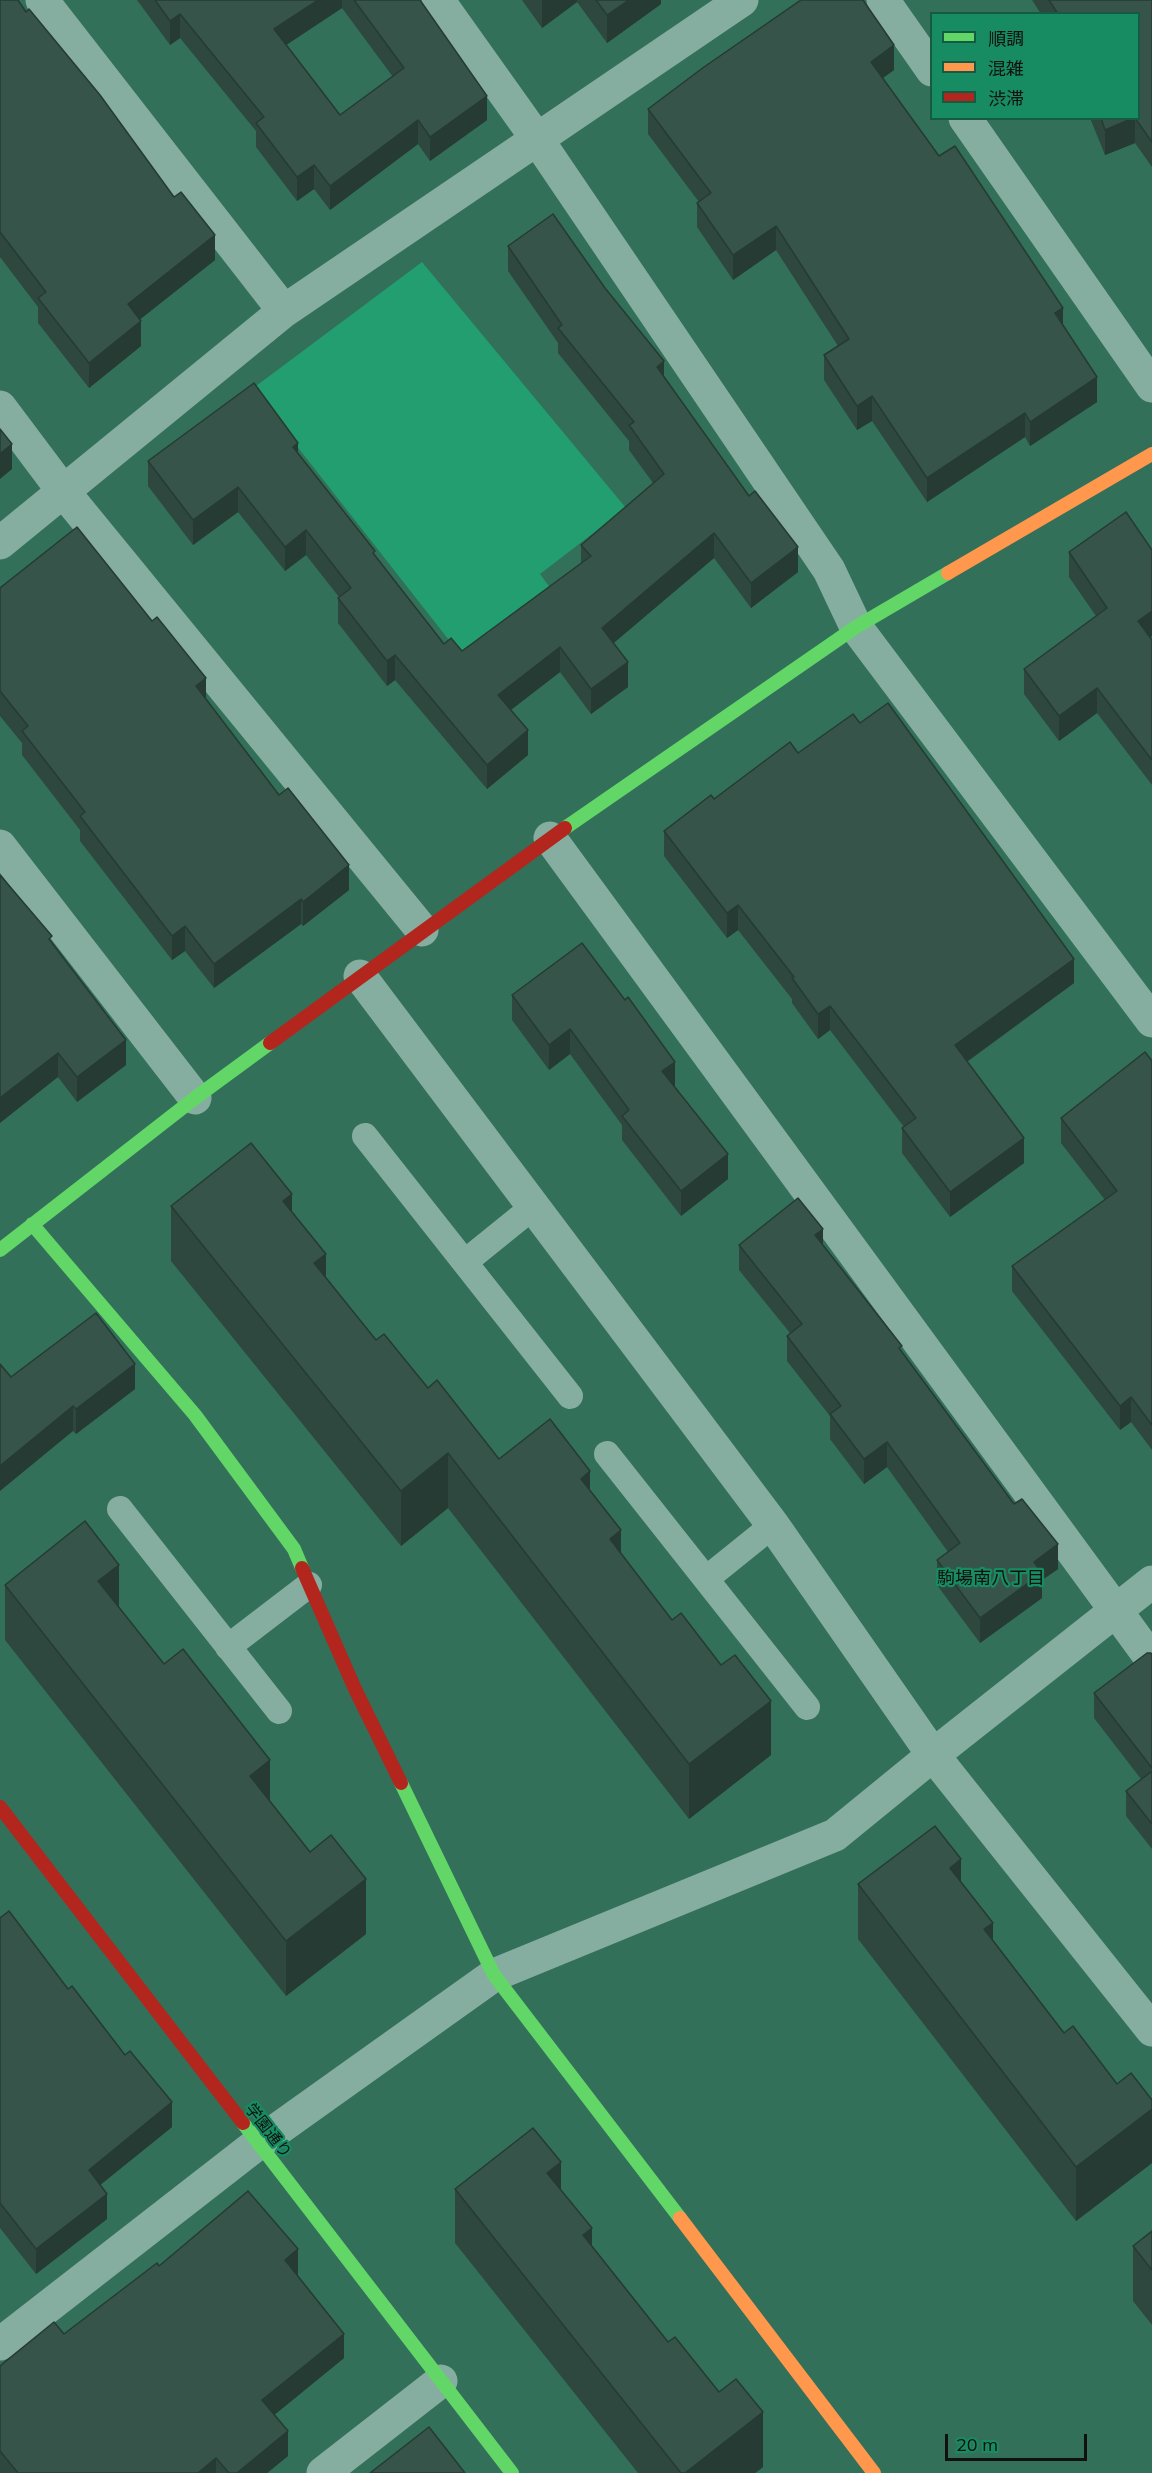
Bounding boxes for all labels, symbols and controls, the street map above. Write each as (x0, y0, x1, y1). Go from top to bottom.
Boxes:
legend (930, 12, 1140, 120)
text: 順調 (988, 27, 1024, 50)
text: 混雑 (988, 57, 1024, 80)
text: 渋滞 (988, 87, 1024, 110)
district label: 駒場南八丁目 (937, 1568, 1045, 1590)
street label: 学園通り (241, 2100, 295, 2162)
scale bar (948, 2422, 1090, 2460)
text: 20 m (956, 2433, 998, 2456)

